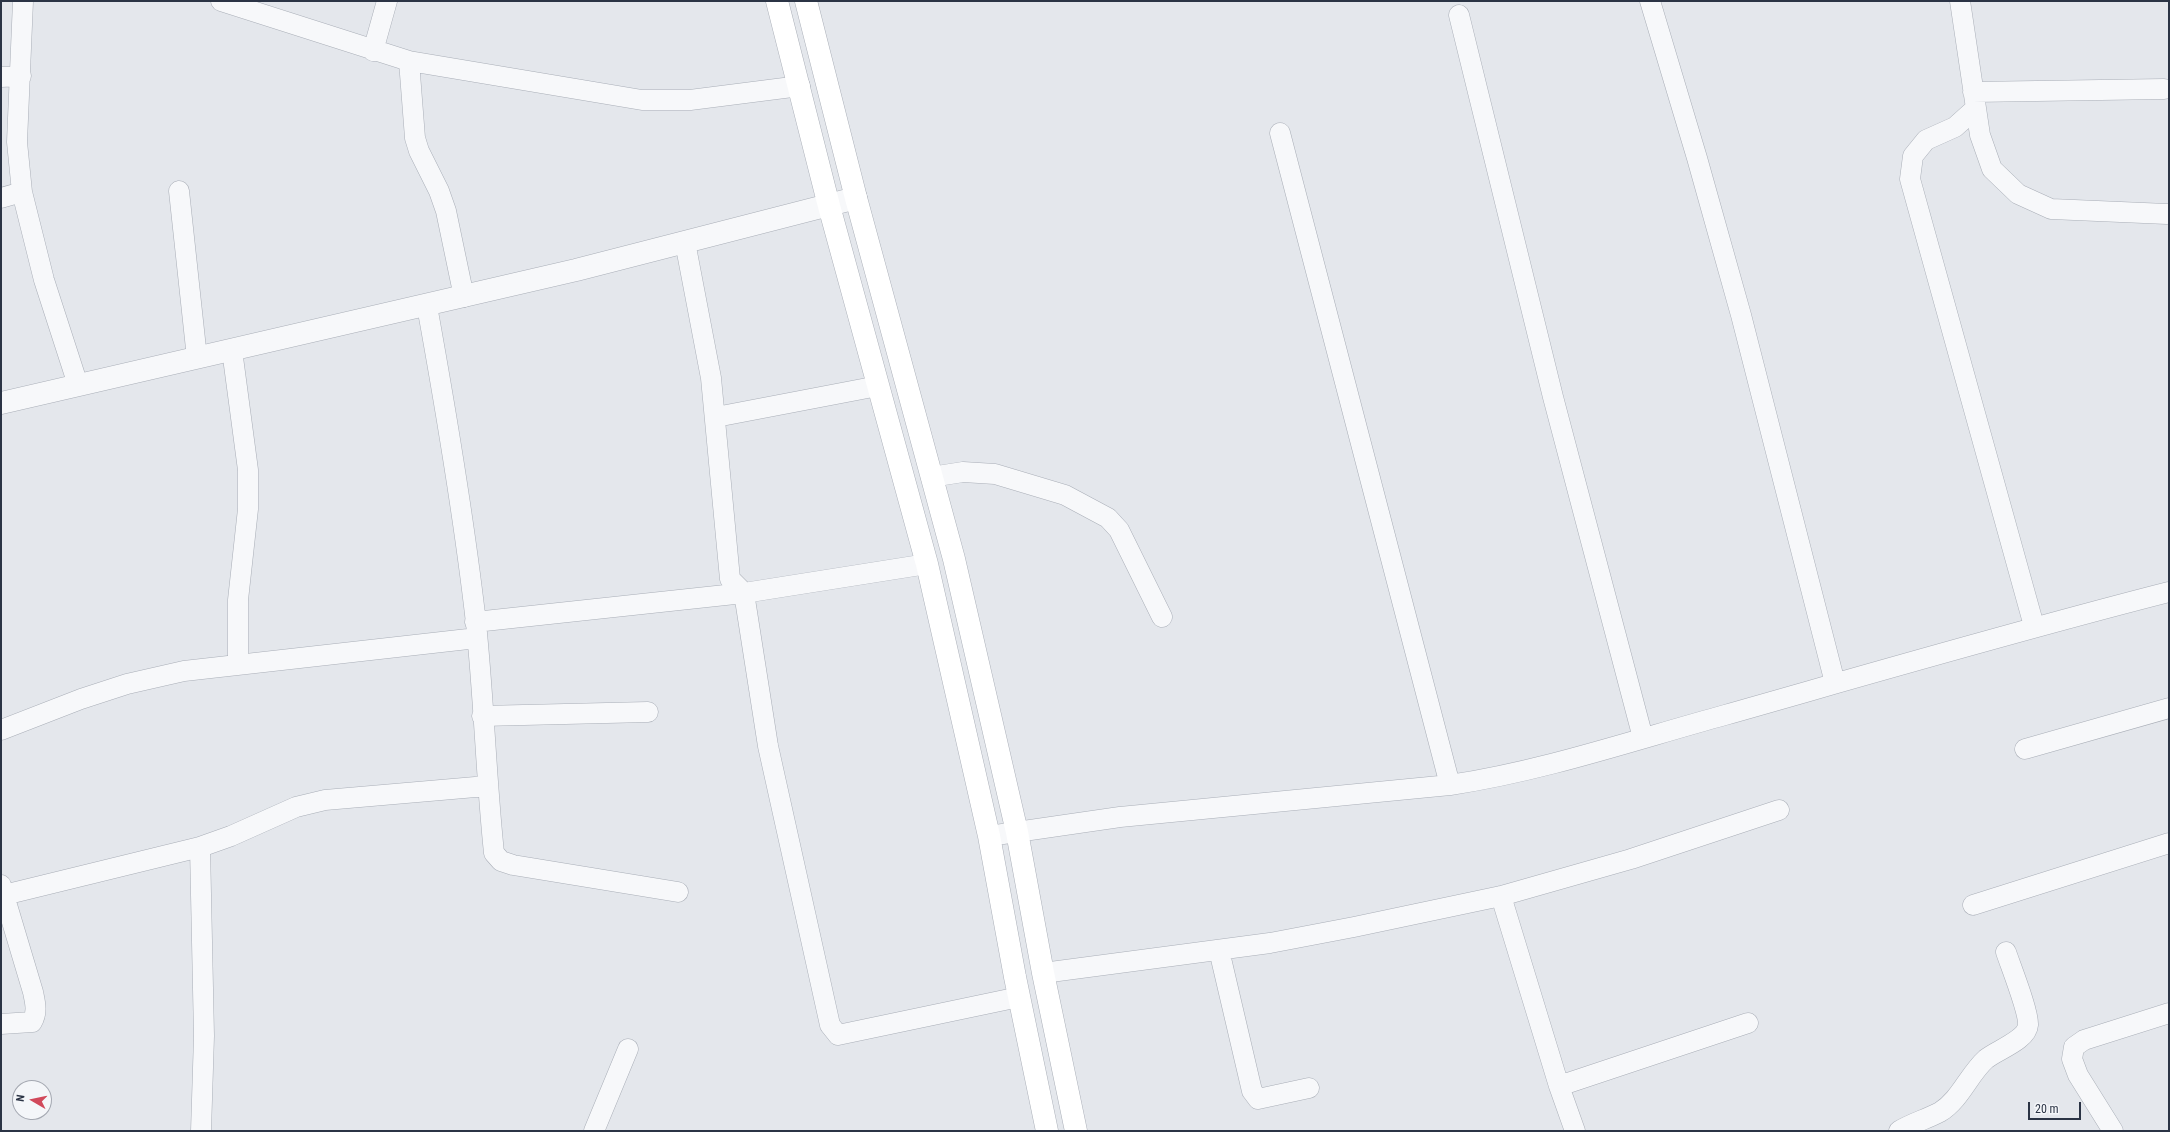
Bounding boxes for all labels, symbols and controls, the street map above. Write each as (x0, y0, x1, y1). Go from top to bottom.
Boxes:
north arrow (12, 1080, 52, 1120)
text: N (14, 1094, 28, 1103)
scale bar (2030, 1094, 2083, 1120)
text: 20 m (2035, 1102, 2059, 1116)

